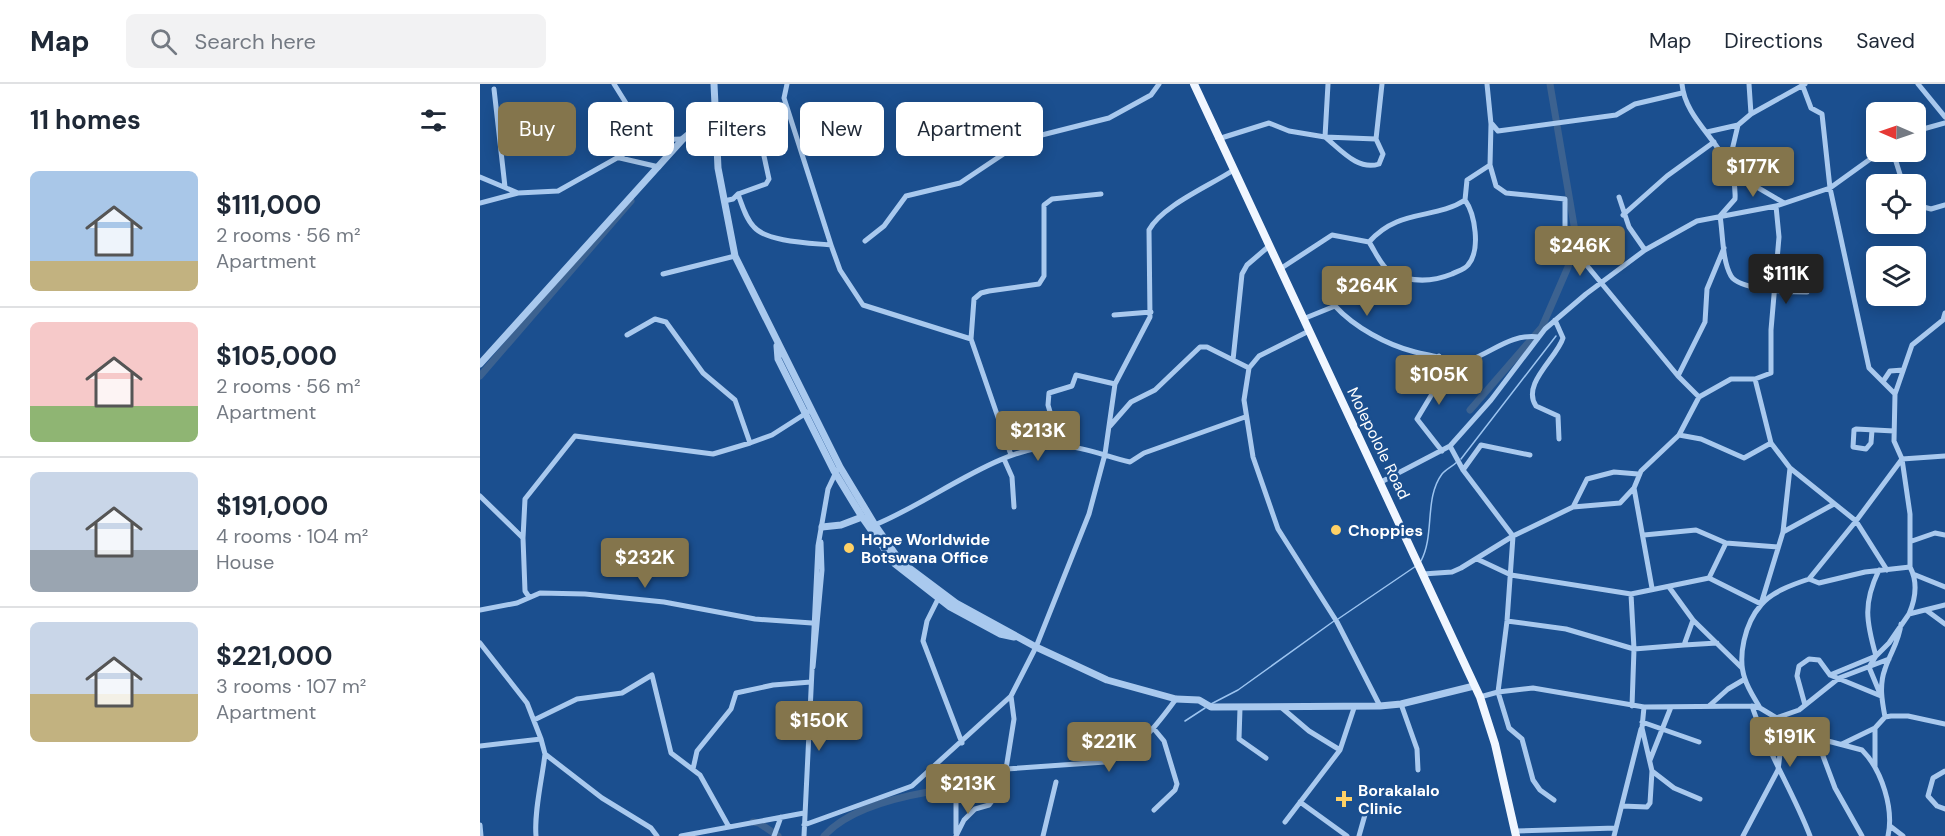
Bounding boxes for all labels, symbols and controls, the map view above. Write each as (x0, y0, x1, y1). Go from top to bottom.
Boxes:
search box (126, 14, 546, 68)
text: Map (30, 23, 90, 60)
icon: search (147, 25, 180, 58)
text: Search here (195, 27, 316, 56)
text: Map (1649, 27, 1691, 55)
text: Directions (1724, 27, 1823, 55)
text: Saved (1856, 27, 1915, 55)
chip: Buy (498, 102, 576, 156)
chip: Rent (588, 102, 674, 156)
chip: Filters (686, 102, 788, 156)
chip: New (800, 102, 884, 156)
chip: Apartment (896, 102, 1043, 156)
north arrow (1866, 102, 1926, 162)
map controls (1866, 102, 1926, 306)
text: 11 homes (30, 103, 141, 137)
icon: filters (417, 104, 450, 137)
pin: $177K (1711, 147, 1795, 198)
text: $177K (1726, 153, 1780, 179)
button: locate (1866, 174, 1926, 234)
text: $111,000 (216, 188, 321, 222)
icon: home (78, 195, 150, 267)
text: 2 rooms · 56 m² (216, 222, 361, 248)
pin: $246K (1538, 226, 1622, 277)
text: $246K (1549, 232, 1611, 258)
button: layers (1866, 246, 1926, 306)
text: Apartment (216, 248, 316, 274)
pin: $111K (1744, 254, 1828, 305)
text: $111K (1763, 260, 1809, 286)
pin: $264K (1325, 266, 1409, 317)
text: $264K (1336, 272, 1398, 298)
text: $105,000 (216, 339, 337, 373)
icon: home (78, 346, 150, 418)
pin: $105K (1397, 355, 1481, 406)
text: $105K (1410, 361, 1468, 387)
text: 2 rooms · 56 m² (216, 373, 361, 399)
street label: Molepolole Road (1342, 384, 1415, 503)
text: Apartment (216, 399, 316, 425)
pin: $213K (996, 411, 1080, 462)
text: $213K (1010, 417, 1066, 443)
text: $191,000 (216, 489, 328, 523)
icon: home (78, 496, 150, 568)
place label: Choppies (1348, 520, 1423, 541)
text: 4 rooms · 104 m² (216, 523, 368, 549)
marker: Choppies (1329, 523, 1343, 537)
place label: Hope Worldwide Botswana Office (861, 529, 990, 568)
pin: $232K (603, 538, 687, 589)
marker: Hope Worldwide Botswana Office (842, 541, 856, 555)
text: $232K (615, 544, 675, 570)
text: House (216, 549, 274, 575)
text: $221,000 (216, 639, 332, 673)
icon: home (78, 646, 150, 718)
text: 3 rooms · 107 m² (216, 673, 366, 699)
text: Apartment (216, 699, 316, 725)
pin: $150K (777, 701, 861, 752)
text: $150K (790, 707, 848, 733)
pin: $191K (1748, 717, 1832, 768)
pin: $221K (1067, 722, 1151, 773)
text: $191K (1764, 723, 1816, 749)
text: $221K (1081, 728, 1137, 754)
pin: $213K (926, 764, 1010, 815)
text: $213K (940, 770, 996, 796)
place label: Borakalalo Clinic (1358, 780, 1440, 819)
marker: Borakalalo Clinic (1335, 790, 1353, 808)

